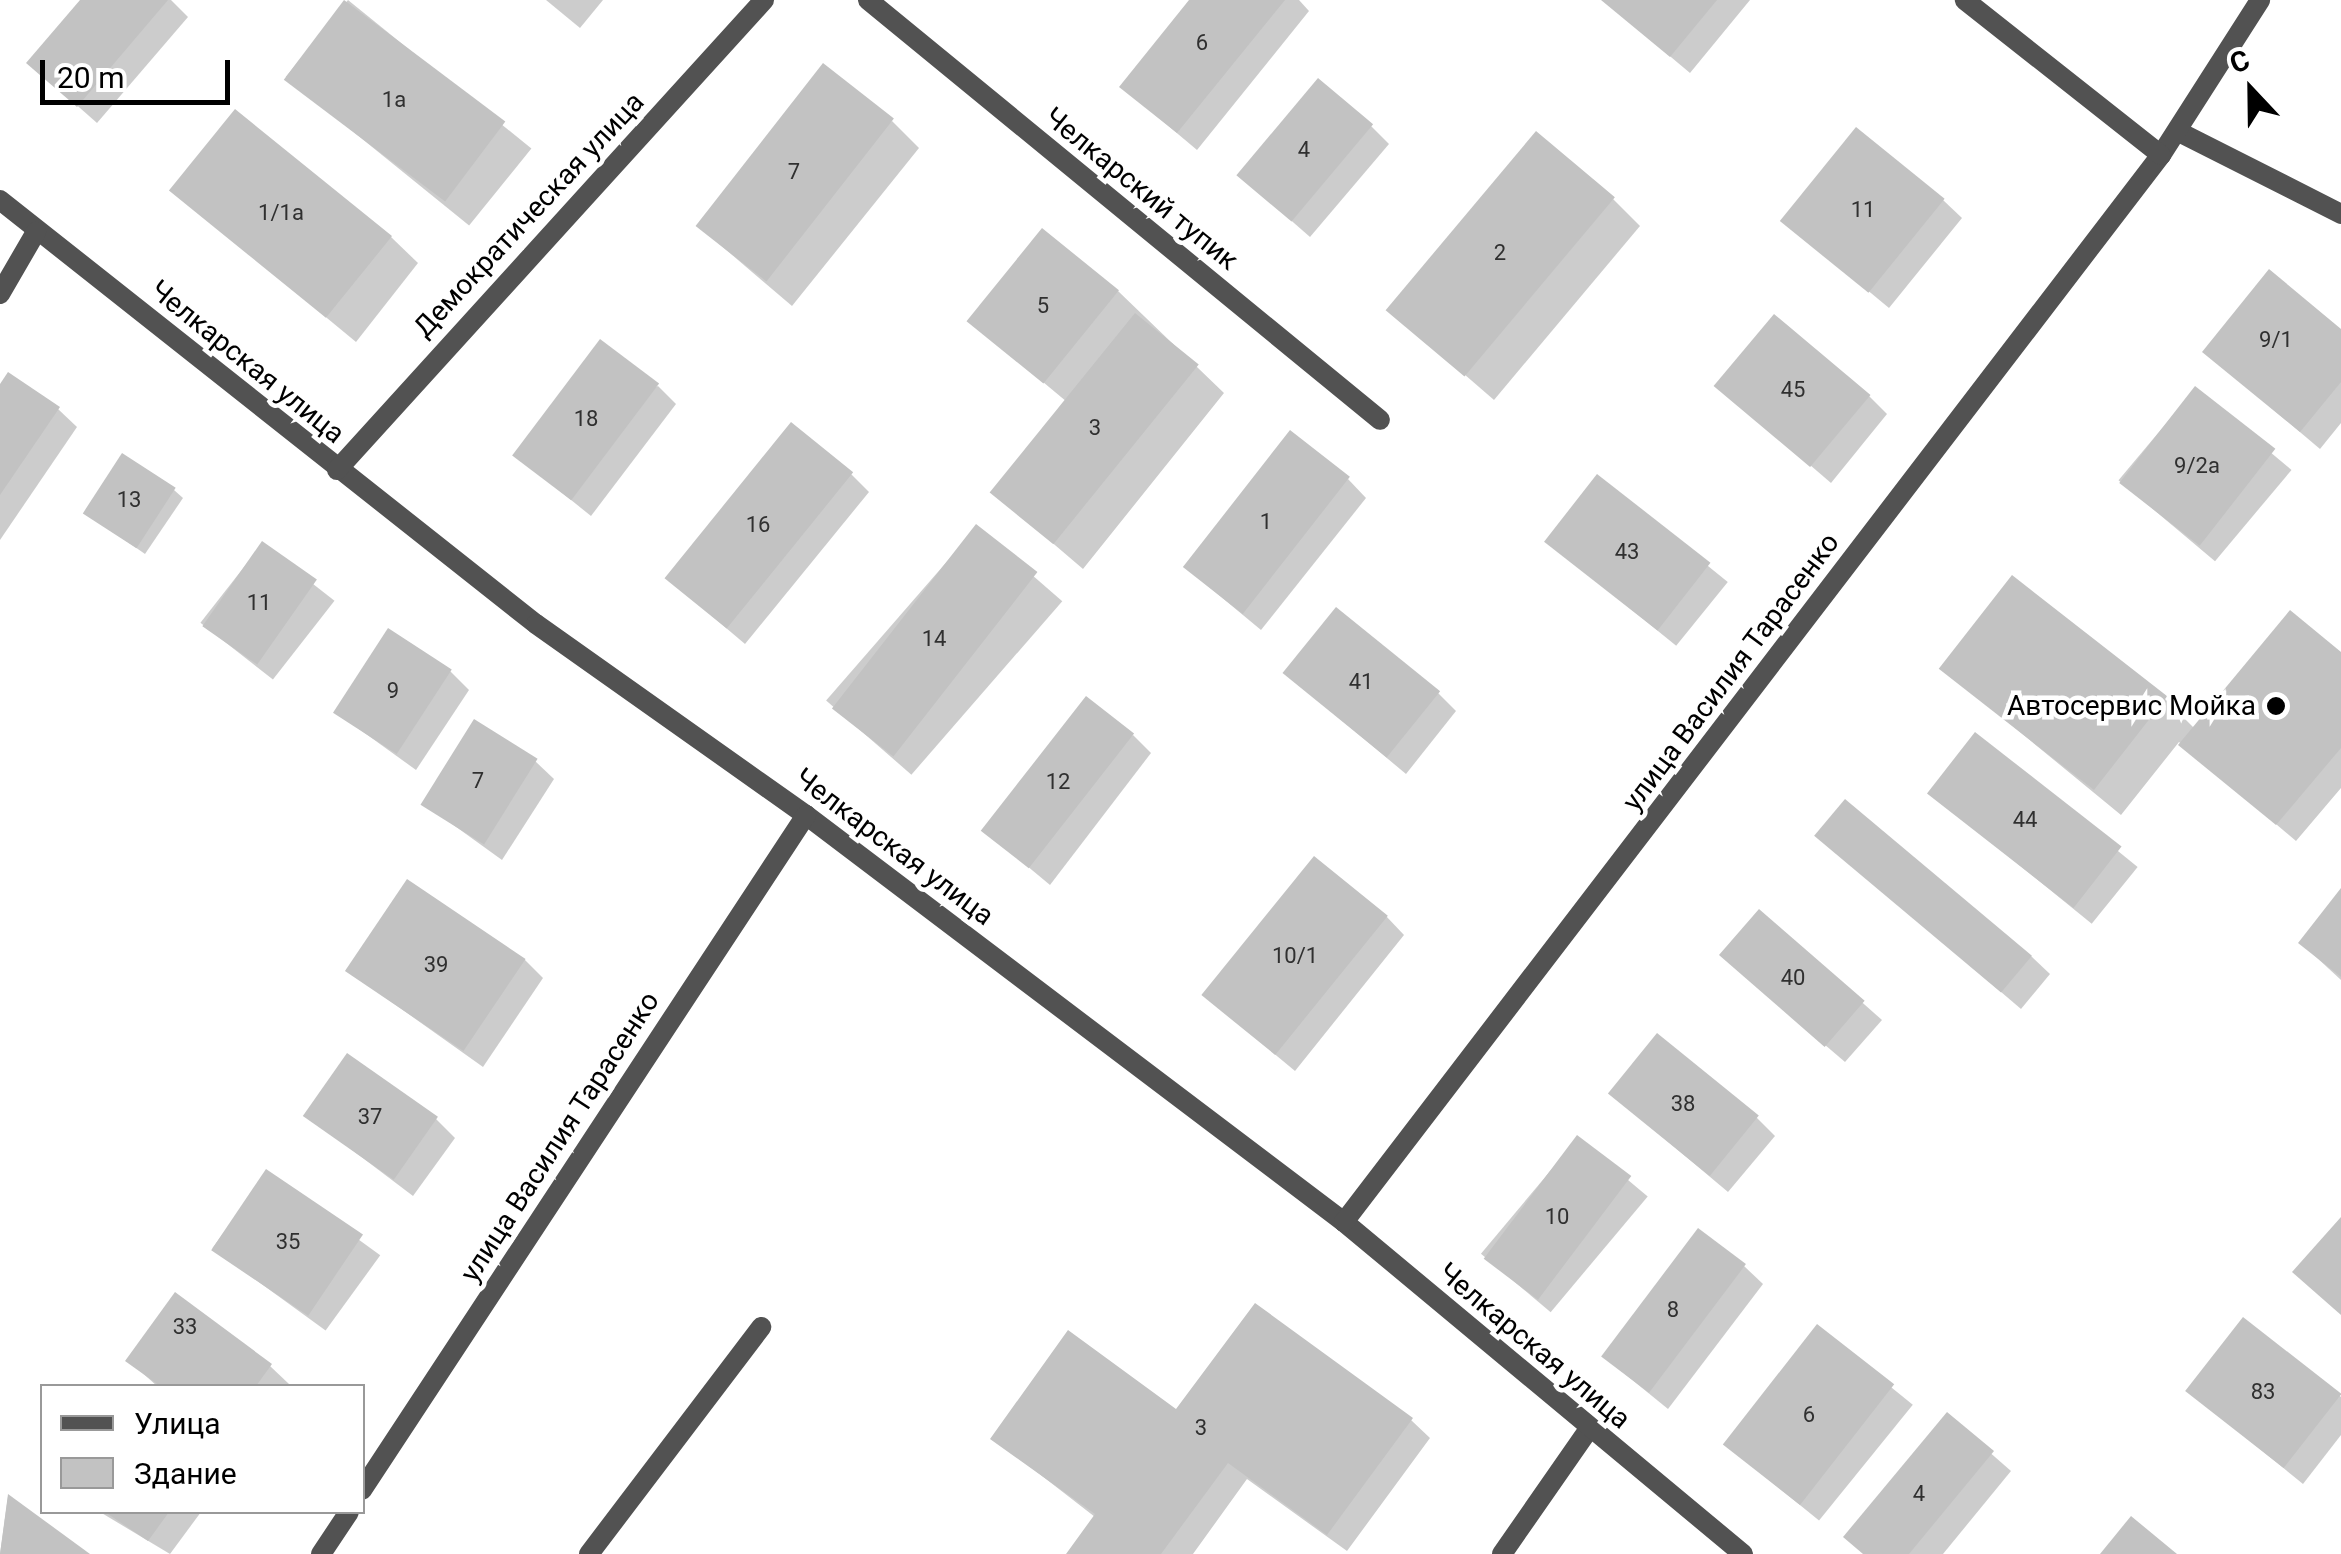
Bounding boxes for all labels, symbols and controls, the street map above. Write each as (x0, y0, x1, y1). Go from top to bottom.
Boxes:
house number: 6 (1196, 30, 1208, 56)
scale bar (45, 40, 235, 102)
north arrow (2201, 40, 2301, 140)
text: С (2225, 43, 2254, 80)
text: 20 m (57, 60, 124, 95)
street label: Демократическая улица (407, 86, 651, 344)
house number: 1а (382, 87, 406, 113)
street label: Челкарский тупик (1037, 101, 1245, 277)
house number: 4 (1298, 137, 1310, 163)
house number: 7 (788, 159, 800, 185)
house number: 11 (1851, 197, 1875, 223)
house number: 1/1а (258, 200, 304, 226)
house number: 2 (1494, 240, 1506, 266)
street label: Челкарская улица (143, 273, 351, 451)
house number: 5 (1037, 293, 1049, 319)
house number: 9/1 (2259, 327, 2293, 353)
house number: 45 (1781, 377, 1805, 403)
house number: 18 (574, 406, 598, 432)
house number: 3 (1089, 415, 1101, 441)
house number: 9/2а (2174, 453, 2220, 479)
house number: 13 (117, 487, 141, 513)
house number: 1 (1260, 509, 1272, 535)
house number: 16 (746, 512, 770, 538)
street label: улица Василия Тарасенко (1615, 526, 1847, 818)
house number: 43 (1615, 539, 1639, 565)
house number: 11 (247, 590, 271, 616)
house number: 14 (922, 626, 946, 652)
house number: 41 (1349, 669, 1373, 695)
house number: 9 (387, 678, 399, 704)
place label: Автосервис Мойка (2007, 689, 2256, 723)
marker: Автосервис Мойка (2265, 695, 2287, 717)
street label: Челкарская улица (788, 761, 1000, 933)
house number: 7 (472, 768, 484, 794)
house number: 12 (1046, 769, 1070, 795)
house number: 44 (2013, 807, 2037, 833)
house number: 10/1 (1272, 943, 1318, 969)
house number: 39 (424, 952, 448, 978)
house number: 40 (1781, 965, 1805, 991)
street label: улица Василия Тарасенко (453, 985, 667, 1289)
house number: 38 (1671, 1091, 1695, 1117)
house number: 37 (358, 1104, 382, 1130)
house number: 10 (1545, 1204, 1569, 1230)
house number: 35 (276, 1229, 300, 1255)
street label: Челкарская улица (1431, 1256, 1637, 1436)
house number: 8 (1667, 1297, 1679, 1323)
house number: 33 (173, 1314, 197, 1340)
house number: 83 (2251, 1379, 2275, 1405)
legend (40, 1384, 365, 1514)
house number: 6 (1803, 1402, 1815, 1428)
text: Улица (134, 1406, 221, 1441)
house number: 3 (1195, 1415, 1207, 1441)
text: Здание (134, 1456, 237, 1491)
house number: 4 (1913, 1481, 1925, 1507)

